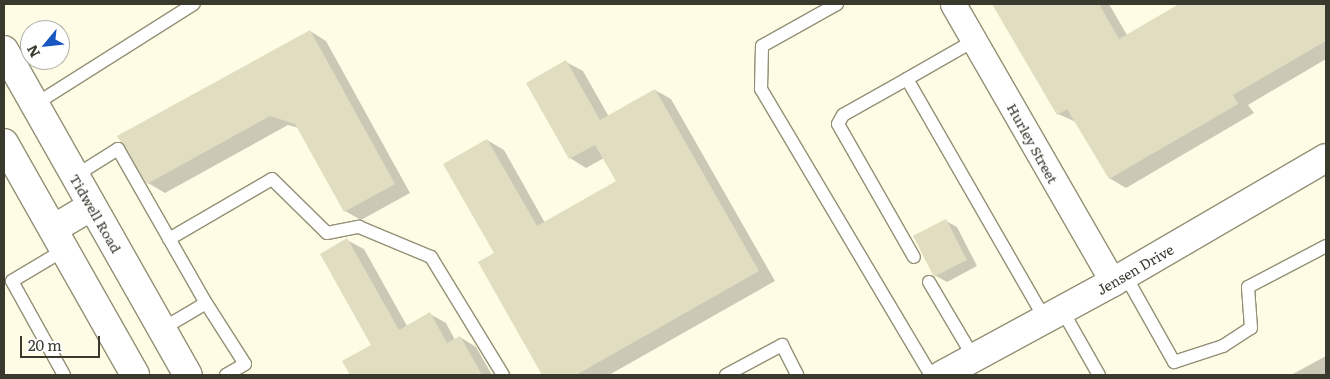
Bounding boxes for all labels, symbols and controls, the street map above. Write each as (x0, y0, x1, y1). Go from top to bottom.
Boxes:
north arrow (20, 20, 70, 70)
text: N (21, 42, 44, 61)
street label: Hurley Street (1004, 100, 1062, 186)
street label: Tidwell Road (67, 171, 125, 255)
street label: Jensen Drive (1094, 240, 1176, 298)
scale bar (22, 326, 102, 358)
text: 20 m (28, 333, 62, 356)

